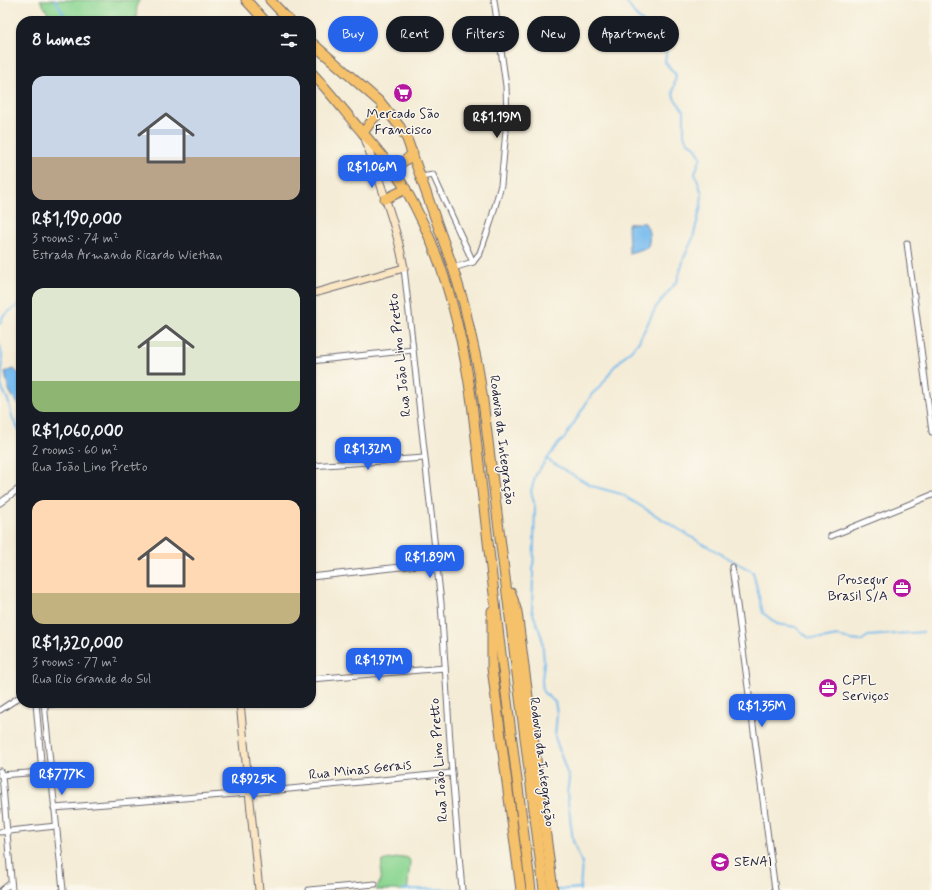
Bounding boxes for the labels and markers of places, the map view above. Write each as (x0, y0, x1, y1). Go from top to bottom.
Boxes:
supermarket icon: Mercado São Francisco (392, 82, 414, 104)
place label: Mercado São Francisco (366, 105, 440, 139)
pin: R$1.19M (460, 105, 534, 139)
pin: R$1.06M (335, 155, 409, 189)
pin: R$1.32M (331, 437, 405, 471)
pin: R$1.89M (393, 545, 467, 579)
place label: Prosegur Brasil S/A (828, 571, 888, 605)
office icon: Prosegur Brasil S/A (891, 577, 913, 599)
pin: R$1.97M (342, 648, 416, 682)
place label: CPFL Serviços (842, 671, 889, 705)
office icon: CPFL Serviços (817, 677, 839, 699)
pin: R$1.35M (725, 694, 799, 728)
pin: R$777K (29, 762, 95, 796)
pin: R$925K (221, 767, 287, 801)
school or university icon: SENAI (709, 851, 731, 873)
place label: SENAI (734, 853, 772, 871)

